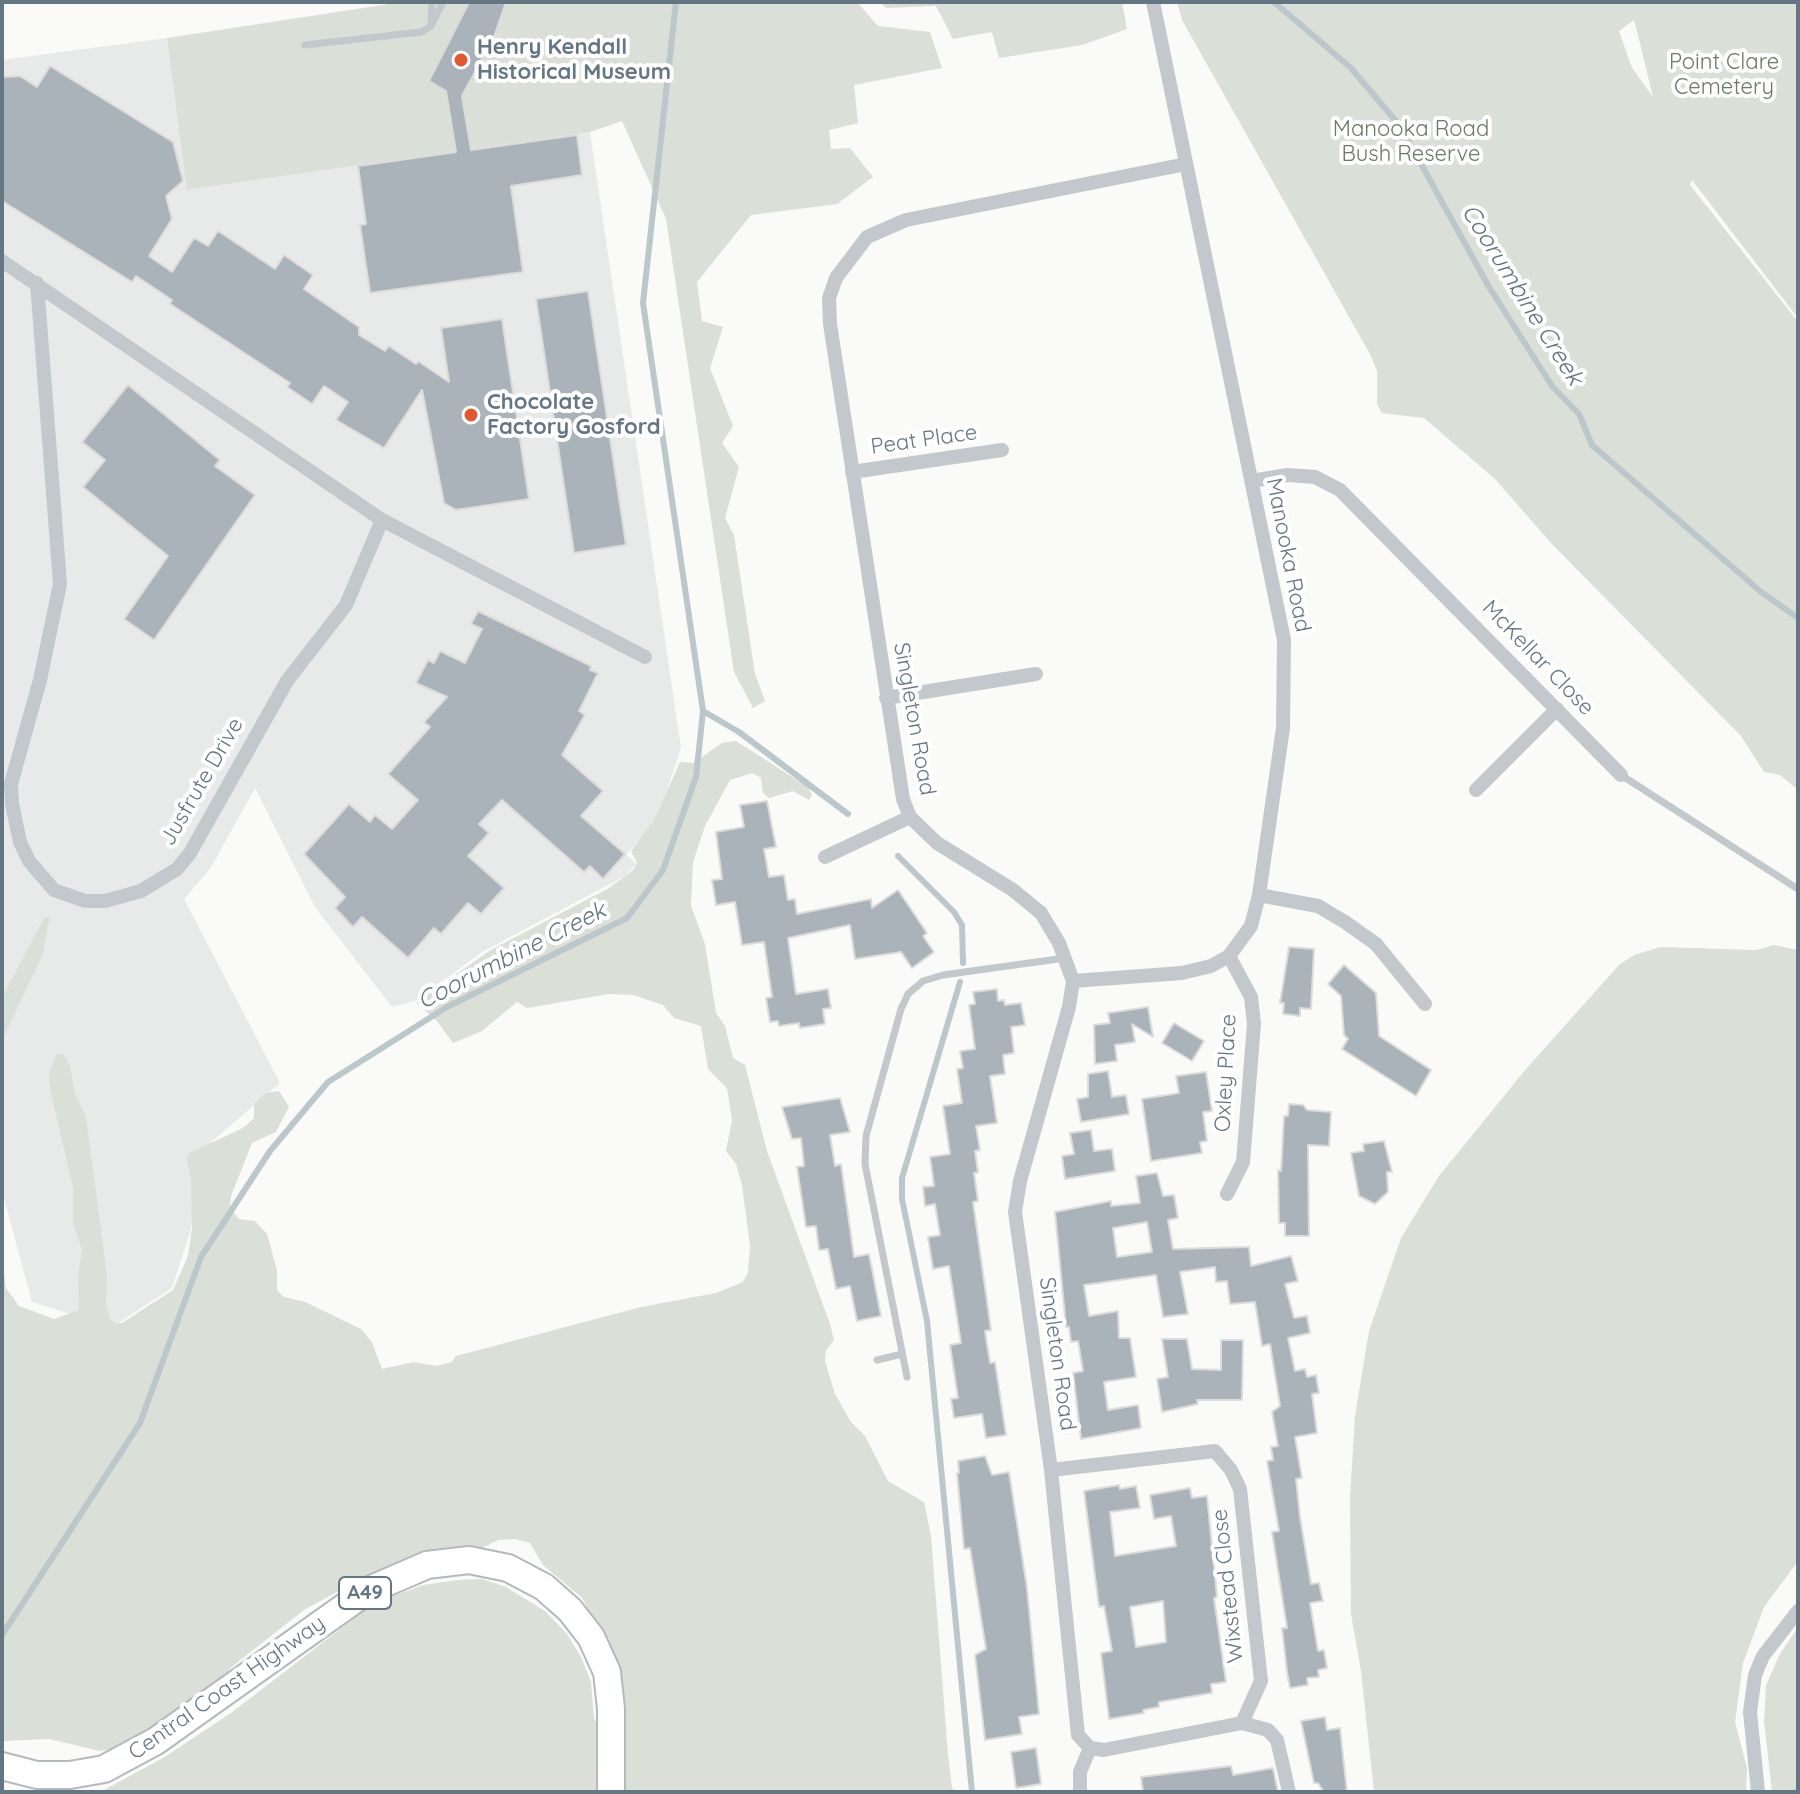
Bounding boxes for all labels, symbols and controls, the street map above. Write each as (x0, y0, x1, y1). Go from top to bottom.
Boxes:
place label: Henry Kendall Historical Museum (477, 34, 671, 86)
park label: Point Clare Cemetery (1669, 49, 1779, 100)
marker: Henry Kendall Historical Museum (452, 51, 470, 69)
park label: Manooka Road Bush Reserve (1333, 116, 1489, 168)
water label: Coorumbine Creek (1455, 199, 1589, 391)
place label: Chocolate Factory Gosford (487, 389, 661, 440)
marker: Chocolate Factory Gosford (462, 406, 480, 424)
street label: Peat Place (869, 419, 979, 461)
street label: Manooka Road (1260, 476, 1316, 634)
street label: McKellar Close (1477, 595, 1599, 721)
street label: Singleton Road (888, 641, 940, 797)
street label: Jusfrute Drive (155, 713, 249, 851)
water label: Coorumbine Creek (413, 896, 611, 1016)
street label: Oxley Place (1210, 1013, 1242, 1133)
street label: Singleton Road (1033, 1276, 1081, 1432)
street label: Wixstead Close (1207, 1508, 1249, 1664)
road number: A49 (339, 1577, 391, 1609)
street label: Central Coast Highway (124, 1610, 330, 1766)

